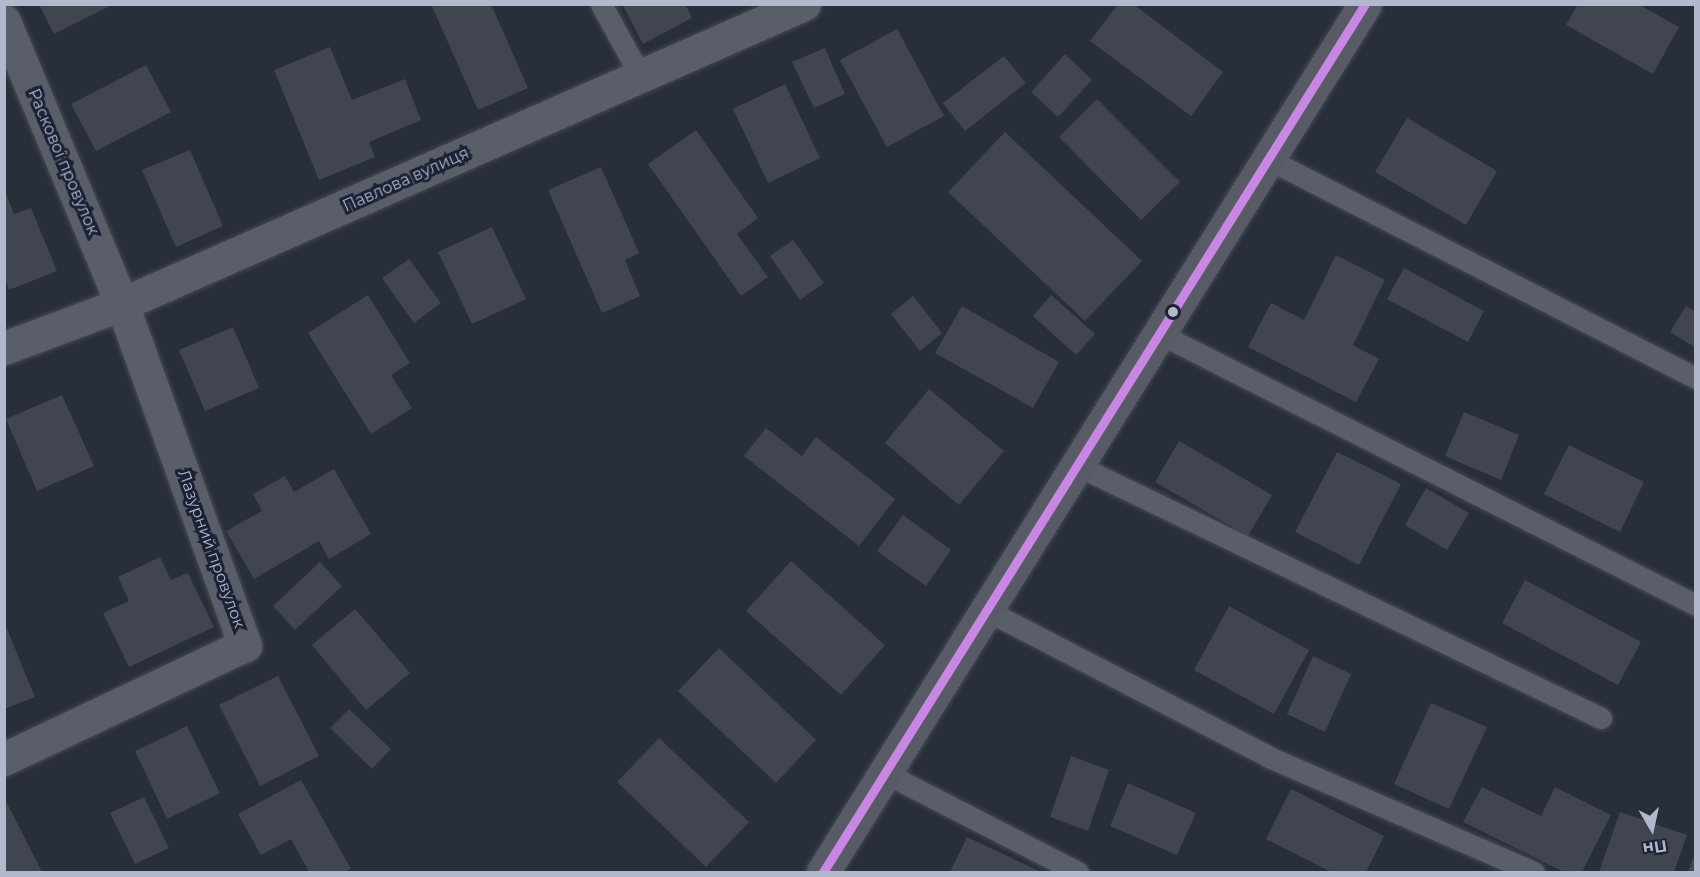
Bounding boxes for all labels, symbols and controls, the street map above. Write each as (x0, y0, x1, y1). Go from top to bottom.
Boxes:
street label: Раскової провулок (24, 86, 102, 238)
street label: Павлова вулиця (340, 144, 472, 216)
unlabelled marker (1167, 306, 1179, 318)
street label: Лазурний провулок (173, 467, 249, 631)
north arrow (1622, 799, 1682, 859)
text: Пн (1642, 836, 1668, 859)

